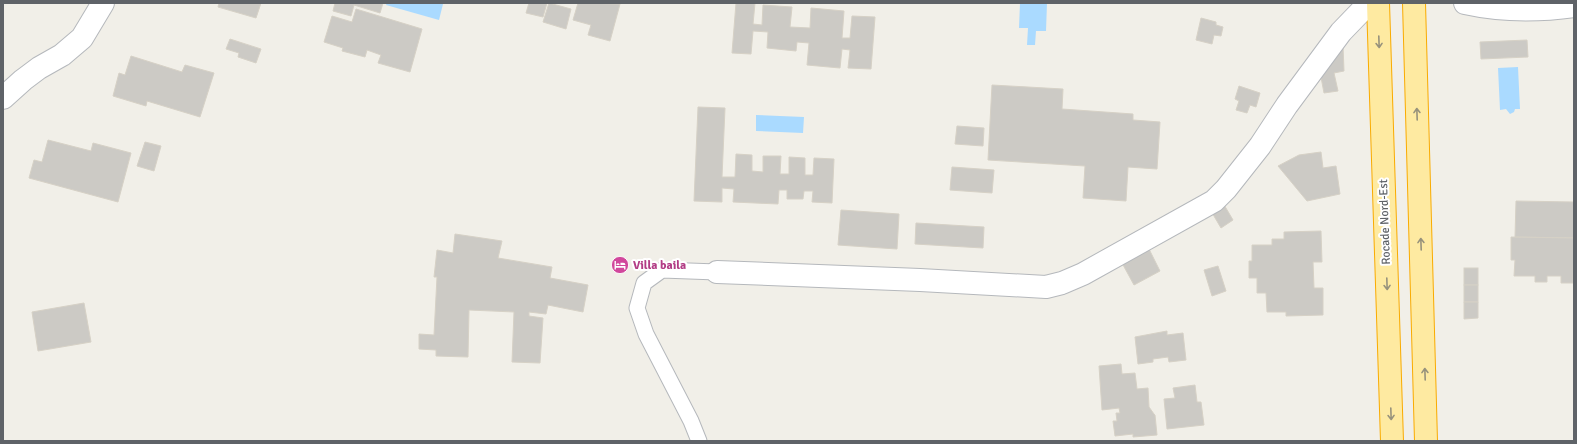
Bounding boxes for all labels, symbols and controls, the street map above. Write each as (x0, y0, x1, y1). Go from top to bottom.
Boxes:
one-way arrow (1375, 35, 1383, 48)
one-way arrow (1413, 108, 1421, 121)
street label: Rocade Nord-Est (1376, 179, 1394, 265)
one-way arrow (1417, 238, 1425, 251)
hotel icon: Villa baila (610, 255, 630, 275)
place label: Villa baila (633, 258, 686, 273)
one-way arrow (1384, 277, 1391, 290)
one-way arrow (1421, 368, 1428, 381)
one-way arrow (1387, 407, 1395, 420)

